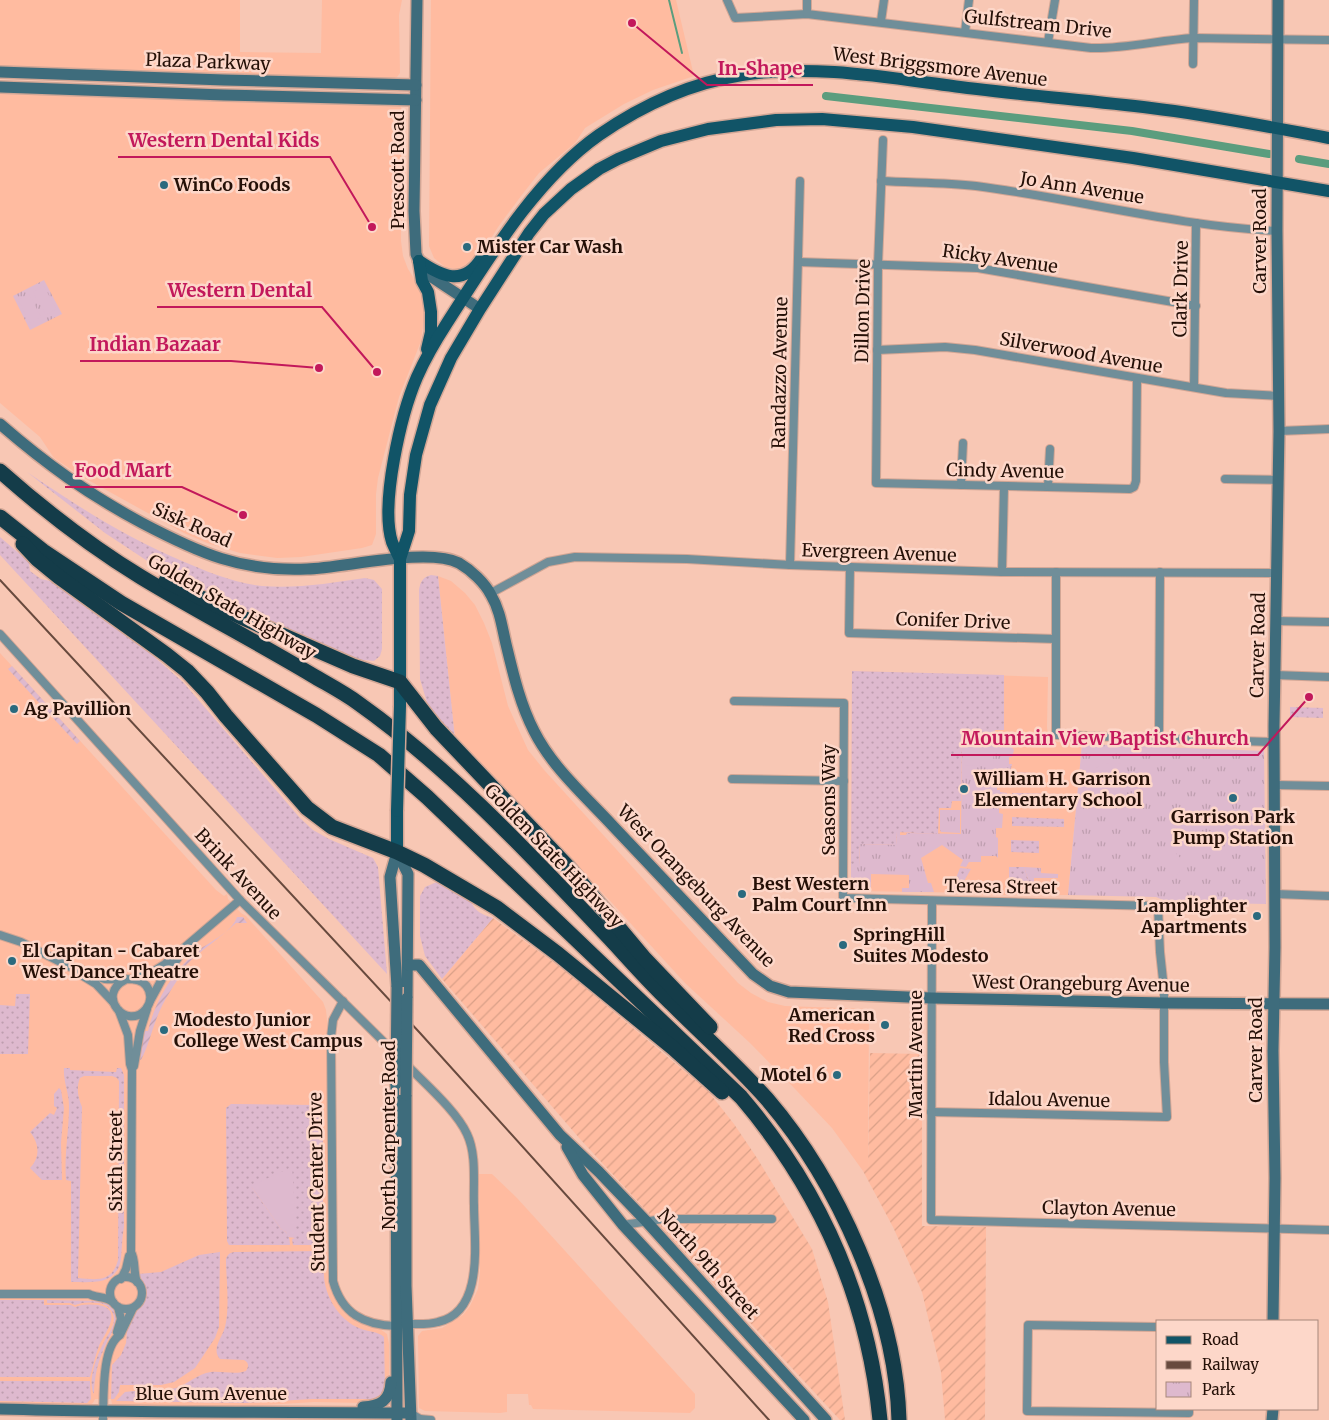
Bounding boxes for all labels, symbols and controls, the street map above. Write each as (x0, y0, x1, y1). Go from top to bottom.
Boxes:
street label: Gulfstream Drive (963, 4, 1113, 43)
street label: West Briggsmore Avenue (831, 42, 1049, 91)
street label: Plaza Parkway (145, 48, 272, 75)
callout: In-Shape (707, 51, 813, 85)
text: In-Shape (717, 56, 803, 80)
street label: Prescott Road (386, 110, 409, 230)
callout: Western Dental Kids (118, 123, 330, 157)
text: Western Dental Kids (127, 128, 320, 152)
street label: Jo Ann Avenue (1018, 166, 1146, 209)
place label: WinCo Foods (173, 173, 291, 196)
marker: WinCo Foods (158, 179, 170, 191)
street label: Carver Road (1248, 188, 1271, 294)
place label: Mister Car Wash (477, 235, 623, 258)
street label: Ricky Avenue (941, 239, 1059, 278)
street label: Clark Drive (1168, 240, 1193, 338)
marker: Mister Car Wash (461, 241, 473, 253)
street label: Dillon Drive (850, 259, 875, 363)
callout: Western Dental (157, 273, 322, 307)
text: Western Dental (167, 278, 312, 302)
street label: Randazzo Avenue (767, 297, 792, 449)
callout: Indian Bazaar (80, 327, 231, 361)
street label: Silverwood Avenue (998, 327, 1164, 378)
text: Indian Bazaar (89, 332, 221, 356)
callout: Food Mart (65, 453, 182, 487)
text: Food Mart (74, 458, 172, 482)
street label: Cindy Avenue (946, 458, 1064, 483)
street label: Sisk Road (149, 497, 235, 552)
street label: Evergreen Avenue (801, 538, 957, 567)
street label: Golden State Highway (144, 549, 321, 664)
street label: Carver Road (1245, 592, 1270, 698)
street label: Conifer Drive (895, 607, 1011, 634)
place label: Ag Pavillion (23, 697, 131, 720)
marker: Ag Pavillion (8, 703, 20, 715)
callout: Mountain View Baptist Church (951, 721, 1258, 755)
text: Mountain View Baptist Church (961, 726, 1249, 750)
street label: Seasons Way (817, 744, 840, 856)
place label: William H. Garrison Elementary School (973, 767, 1150, 811)
street label: Golden State Highway (480, 779, 629, 933)
marker: William H. Garrison Elementary School (958, 783, 970, 795)
marker: Garrison Park Pump Station (1227, 792, 1239, 804)
street label: West Orangeburg Avenue (612, 799, 780, 972)
place label: Garrison Park Pump Station (1171, 805, 1295, 849)
street label: Brink Avenue (190, 823, 287, 924)
place label: Best Western Palm Court Inn (752, 872, 887, 916)
street label: Teresa Street (944, 874, 1058, 899)
marker: Best Western Palm Court Inn (736, 888, 748, 900)
place label: Lamplighter Apartments (1136, 894, 1247, 938)
marker: Lamplighter Apartments (1251, 910, 1263, 922)
place label: SpringHill Suites Modesto (853, 923, 989, 967)
place label: El Capitan - Cabaret West Dance Theatre (21, 939, 200, 983)
marker: SpringHill Suites Modesto (837, 939, 849, 951)
marker: El Capitan - Cabaret West Dance Theatre (6, 955, 18, 967)
street label: West Orangeburg Avenue (971, 970, 1190, 997)
street label: Martin Avenue (904, 990, 927, 1118)
street label: Carver Road (1244, 997, 1267, 1103)
place label: American Red Cross (788, 1003, 875, 1047)
place label: Modesto Junior College West Campus (174, 1008, 363, 1052)
marker: American Red Cross (879, 1019, 891, 1031)
marker: Modesto Junior College West Campus (158, 1024, 170, 1036)
street label: North Carpenter Road (377, 1040, 400, 1230)
place label: Motel 6 (760, 1063, 827, 1086)
marker: Motel 6 (831, 1069, 843, 1081)
street label: Idalou Avenue (988, 1087, 1110, 1112)
street label: Student Center Drive (303, 1092, 330, 1272)
street label: Sixth Street (104, 1110, 127, 1212)
street label: Clayton Avenue (1042, 1196, 1176, 1221)
street label: North 9th Street (653, 1204, 764, 1324)
legend (1156, 1320, 1319, 1410)
text: Road (1202, 1330, 1238, 1349)
text: Railway (1202, 1355, 1259, 1374)
text: Park (1202, 1380, 1236, 1399)
street label: Blue Gum Avenue (135, 1382, 287, 1405)

